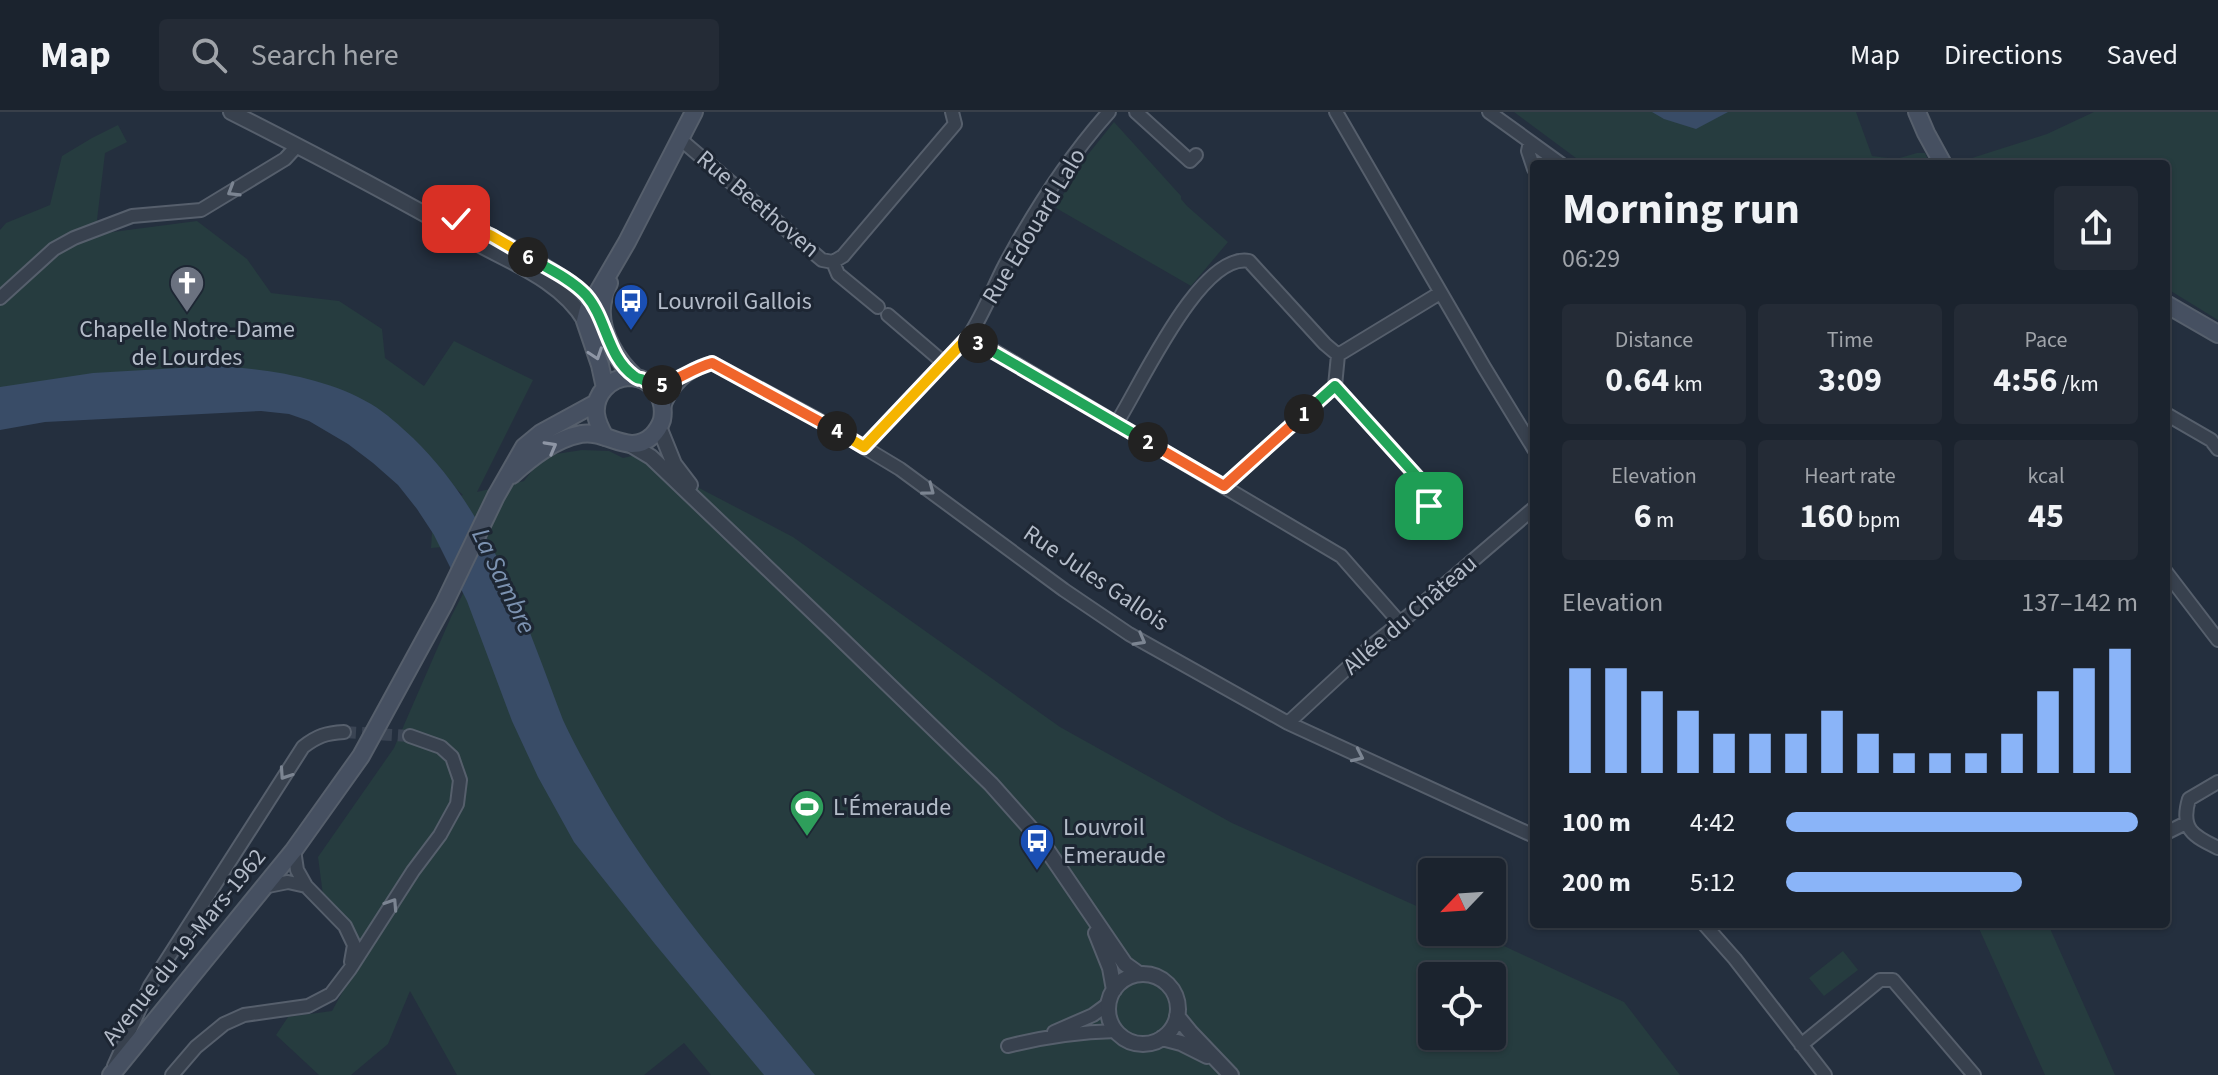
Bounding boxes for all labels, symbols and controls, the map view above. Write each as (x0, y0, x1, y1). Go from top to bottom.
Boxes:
search box (159, 19, 719, 91)
text: Map (40, 28, 111, 82)
icon: search (187, 33, 231, 77)
text: Search here (251, 34, 399, 77)
text: Map (1850, 35, 1900, 75)
text: Directions (1944, 35, 2063, 75)
text: Saved (2107, 35, 2178, 75)
street label: Rue Edouard Lalo (974, 141, 1094, 311)
street label: Rue Beethoven (689, 142, 827, 266)
text: Morning run (1562, 178, 1800, 241)
one-way arrow (227, 181, 242, 196)
pin (422, 185, 490, 253)
button: share (2054, 186, 2138, 270)
icon: check (434, 197, 478, 241)
pin: 6 (508, 237, 548, 277)
text: 06:29 (1562, 240, 1620, 277)
text: 6 (522, 241, 534, 273)
church icon: Chapelle Notre-Dame de Lourdes (168, 264, 206, 314)
bus stop icon: Louvroil Gallois (612, 282, 650, 332)
place label: Louvroil Gallois (657, 284, 812, 319)
place label: Chapelle Notre-Dame de Lourdes (79, 312, 295, 375)
pin: 3 (958, 323, 998, 363)
text: Distance (1615, 324, 1693, 356)
text: Time (1827, 324, 1873, 356)
text: Pace (2024, 324, 2068, 356)
text: 3 (972, 327, 984, 359)
one-way arrow (586, 346, 602, 360)
text: 0.64 (1605, 356, 1669, 405)
text: 3:09 (1818, 356, 1882, 405)
text: 4:56 (1993, 356, 2057, 405)
pin: 5 (642, 365, 682, 405)
text: km (1669, 368, 1703, 400)
text: /km (2057, 368, 2099, 400)
text: 5 (656, 369, 668, 401)
pin: 1 (1284, 394, 1324, 434)
text: 1 (1298, 398, 1310, 430)
pin: 4 (817, 411, 857, 451)
text: 4 (831, 415, 843, 447)
pin: 2 (1128, 422, 1168, 462)
text: 2 (1142, 426, 1154, 458)
one-way arrow (543, 441, 557, 456)
text: Elevation (1611, 460, 1697, 492)
text: Heart rate (1804, 460, 1896, 492)
text: kcal (2027, 460, 2065, 492)
pin (1395, 472, 1463, 540)
one-way arrow (920, 480, 934, 494)
icon: arrive (1407, 484, 1451, 528)
text: 6 (1634, 492, 1652, 541)
text: 160 (1800, 492, 1853, 541)
text: 45 (2028, 492, 2064, 541)
text: m (1652, 504, 1674, 536)
text: bpm (1853, 504, 1900, 536)
street label: Rue Jules Gallois (1016, 516, 1176, 640)
water label: La Sambre (462, 522, 546, 640)
street label: Allée du Château (1335, 547, 1485, 683)
text: Elevation (1562, 584, 1663, 621)
text: 137–142 m (2021, 584, 2138, 621)
one-way arrow (1132, 630, 1146, 646)
one-way arrow (1350, 746, 1365, 762)
one-way arrow (279, 765, 294, 780)
sports icon: L'Émeraude (788, 788, 826, 838)
place label: L'Émeraude (833, 790, 951, 825)
text: 100 m (1562, 804, 1631, 841)
text: 4:42 (1690, 804, 1735, 841)
place label: Louvroil Emeraude (1063, 810, 1166, 873)
bus stop icon: Louvroil Emeraude (1018, 822, 1056, 872)
street label: Avenue du 19-Mars-1962 (93, 841, 275, 1053)
north arrow (1418, 858, 1506, 946)
map controls (1418, 858, 1506, 1050)
text: 200 m (1562, 864, 1631, 901)
text: 5:12 (1690, 864, 1735, 901)
one-way arrow (382, 898, 397, 912)
button: locate (1418, 962, 1506, 1050)

